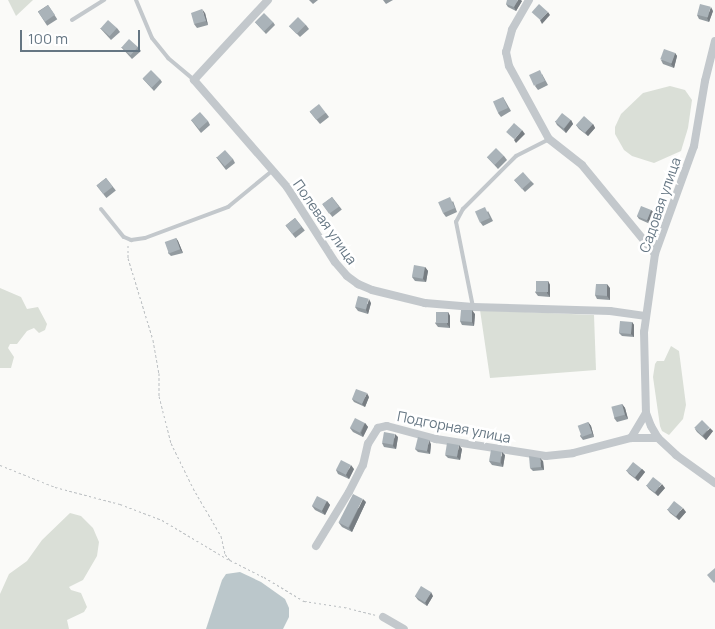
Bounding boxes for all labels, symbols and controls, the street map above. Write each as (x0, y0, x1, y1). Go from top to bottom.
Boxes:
scale bar (22, 20, 142, 52)
text: 100 m (28, 28, 68, 49)
street label: Садовая улица (636, 155, 684, 255)
street label: Полевая улица (290, 176, 360, 268)
street label: Подгорная улица (396, 408, 512, 446)

